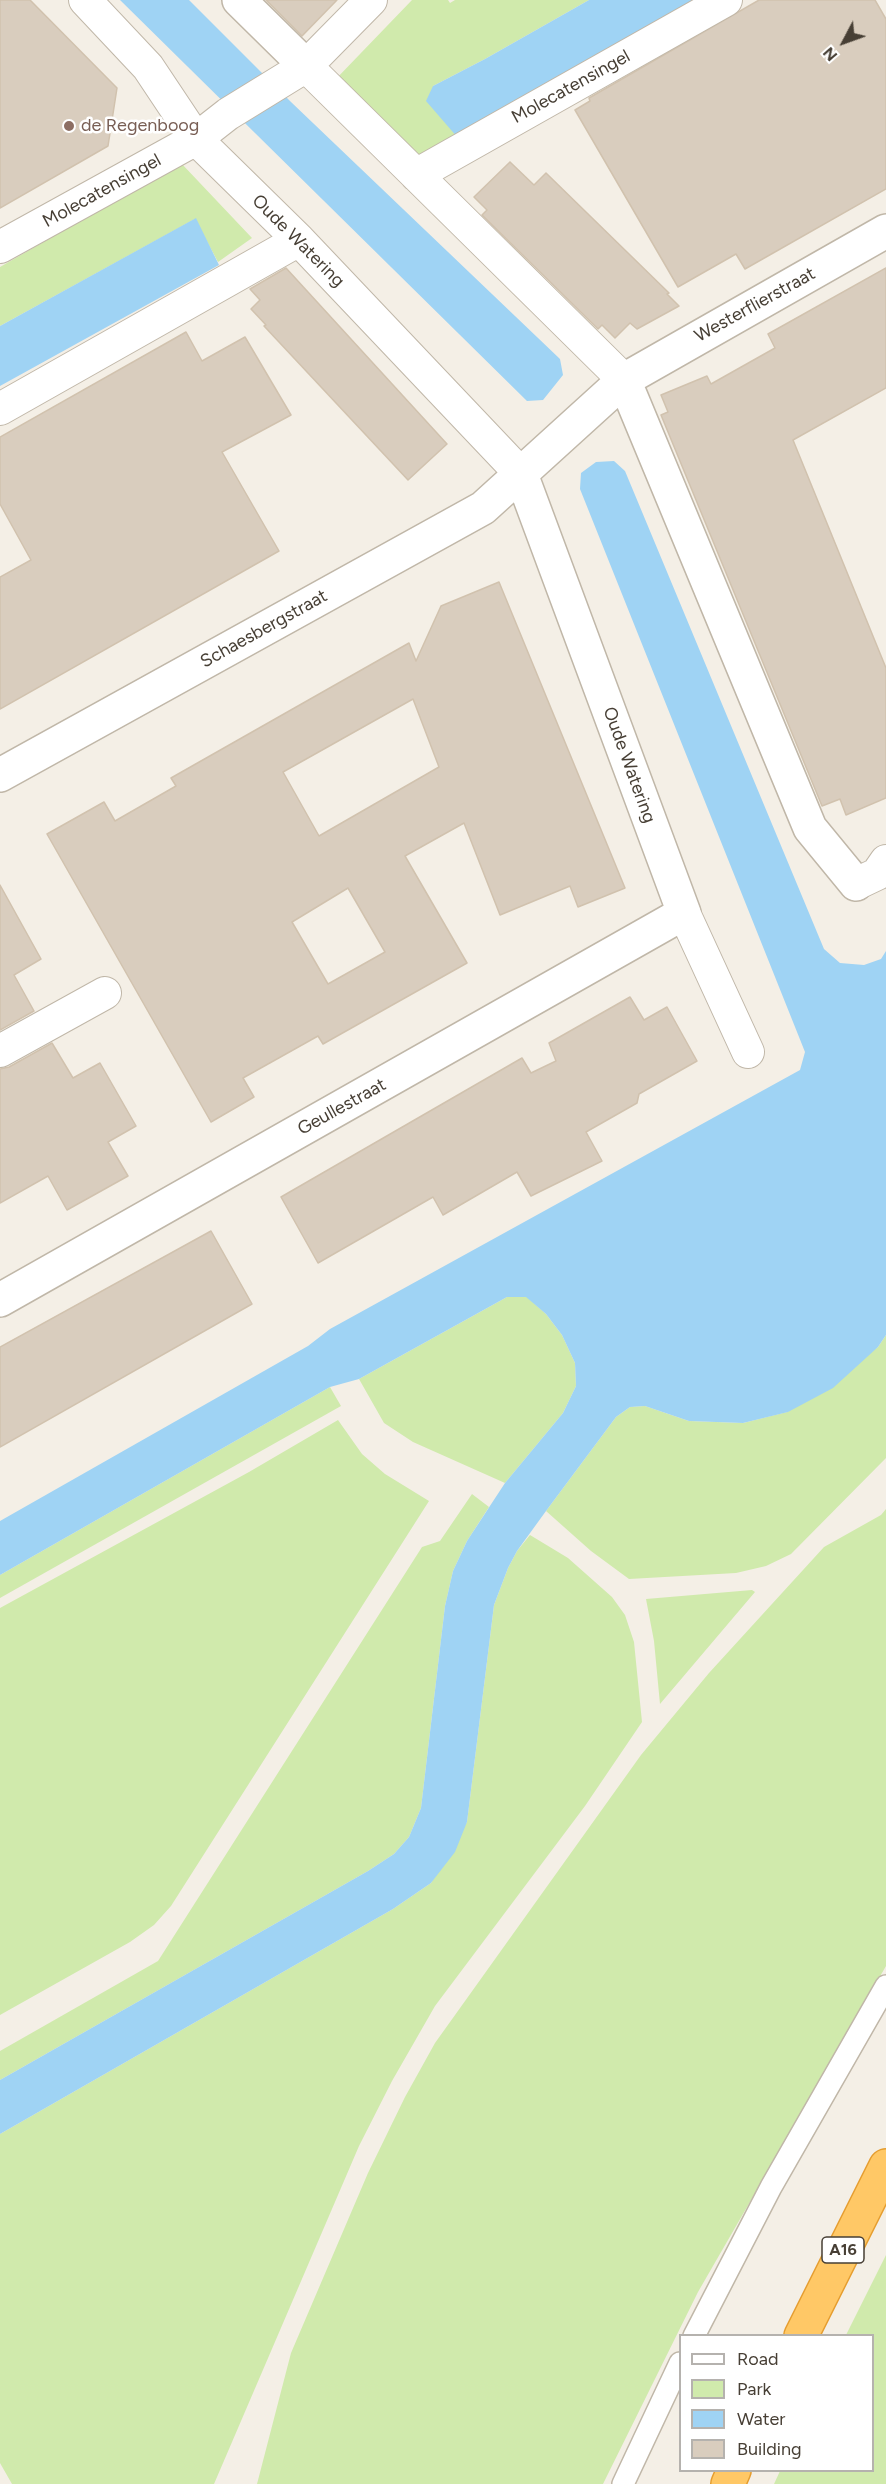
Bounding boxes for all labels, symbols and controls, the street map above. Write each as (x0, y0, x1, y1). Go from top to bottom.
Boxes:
north arrow (814, 12, 874, 72)
text: N (819, 43, 841, 65)
street label: Molecatensingel (508, 46, 634, 128)
place label: de Regenboog (81, 115, 199, 137)
marker: de Regenboog (62, 119, 76, 133)
street label: Molecatensingel (39, 150, 165, 232)
street label: Oude Watering (247, 190, 349, 292)
street label: Westerflierstraat (691, 263, 819, 347)
street label: Schaesbergstraat (197, 585, 331, 673)
street label: Oude Watering (598, 704, 660, 826)
street label: Geullestraat (294, 1074, 390, 1140)
road number: A16 (822, 2237, 864, 2263)
legend (679, 2334, 874, 2472)
text: Road (737, 2348, 778, 2370)
text: Park (737, 2378, 771, 2400)
text: Water (737, 2408, 785, 2430)
text: Building (737, 2438, 802, 2460)

